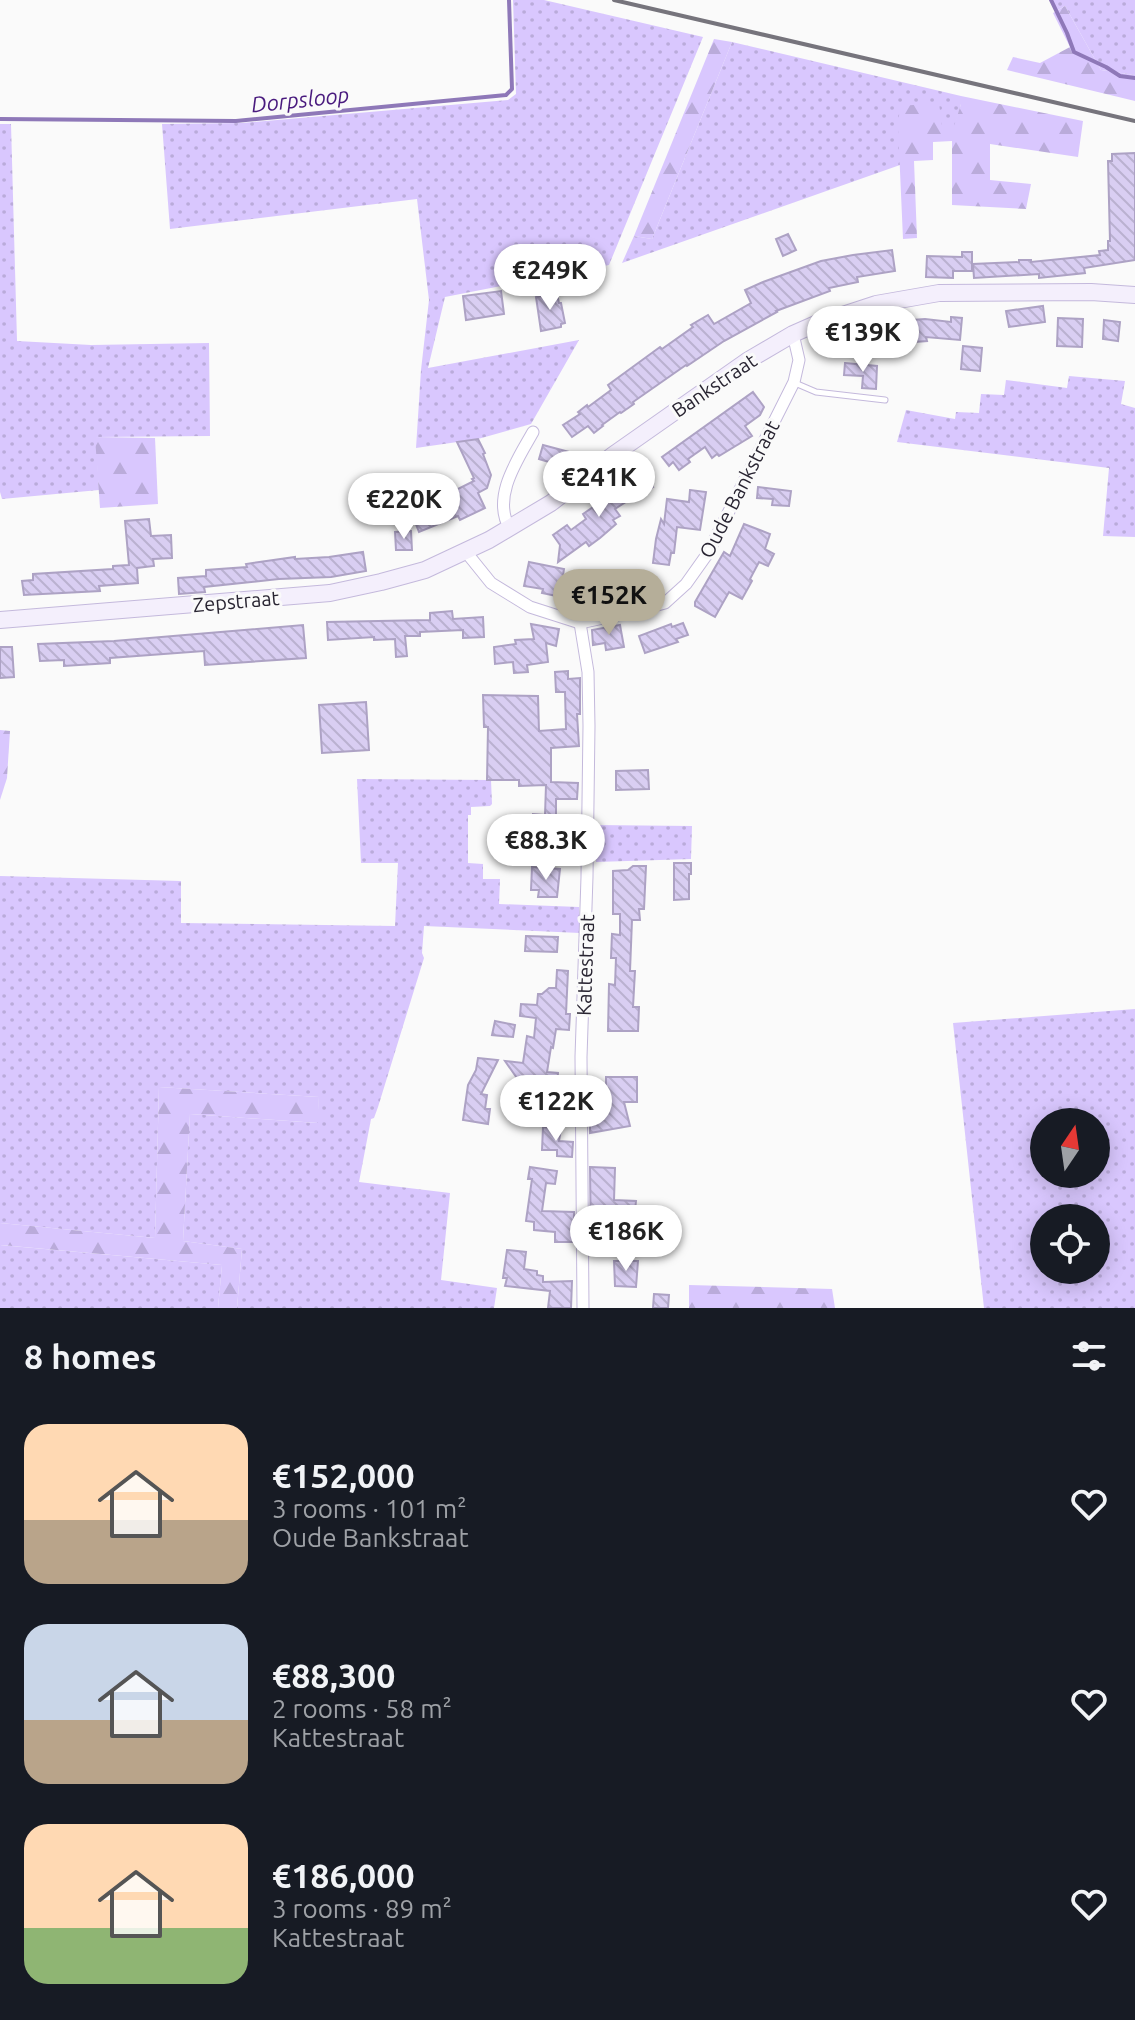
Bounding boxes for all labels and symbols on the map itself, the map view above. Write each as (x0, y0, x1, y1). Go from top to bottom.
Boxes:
water label: Dorpsloop (250, 81, 350, 117)
pin: €249K (494, 244, 606, 312)
pin: €139K (807, 306, 919, 374)
street label: Bankstraat (667, 348, 761, 422)
street label: Oude Bankstraat (694, 416, 784, 562)
pin: €241K (543, 451, 655, 519)
pin: €220K (348, 473, 460, 541)
pin: €152K (553, 569, 665, 637)
street label: Zepstraat (192, 586, 280, 616)
pin: €88.3K (481, 814, 611, 882)
street label: Kattestraat (572, 914, 598, 1016)
pin: €122K (500, 1075, 612, 1143)
north arrow (1030, 1108, 1110, 1188)
pin: €186K (570, 1205, 682, 1273)

